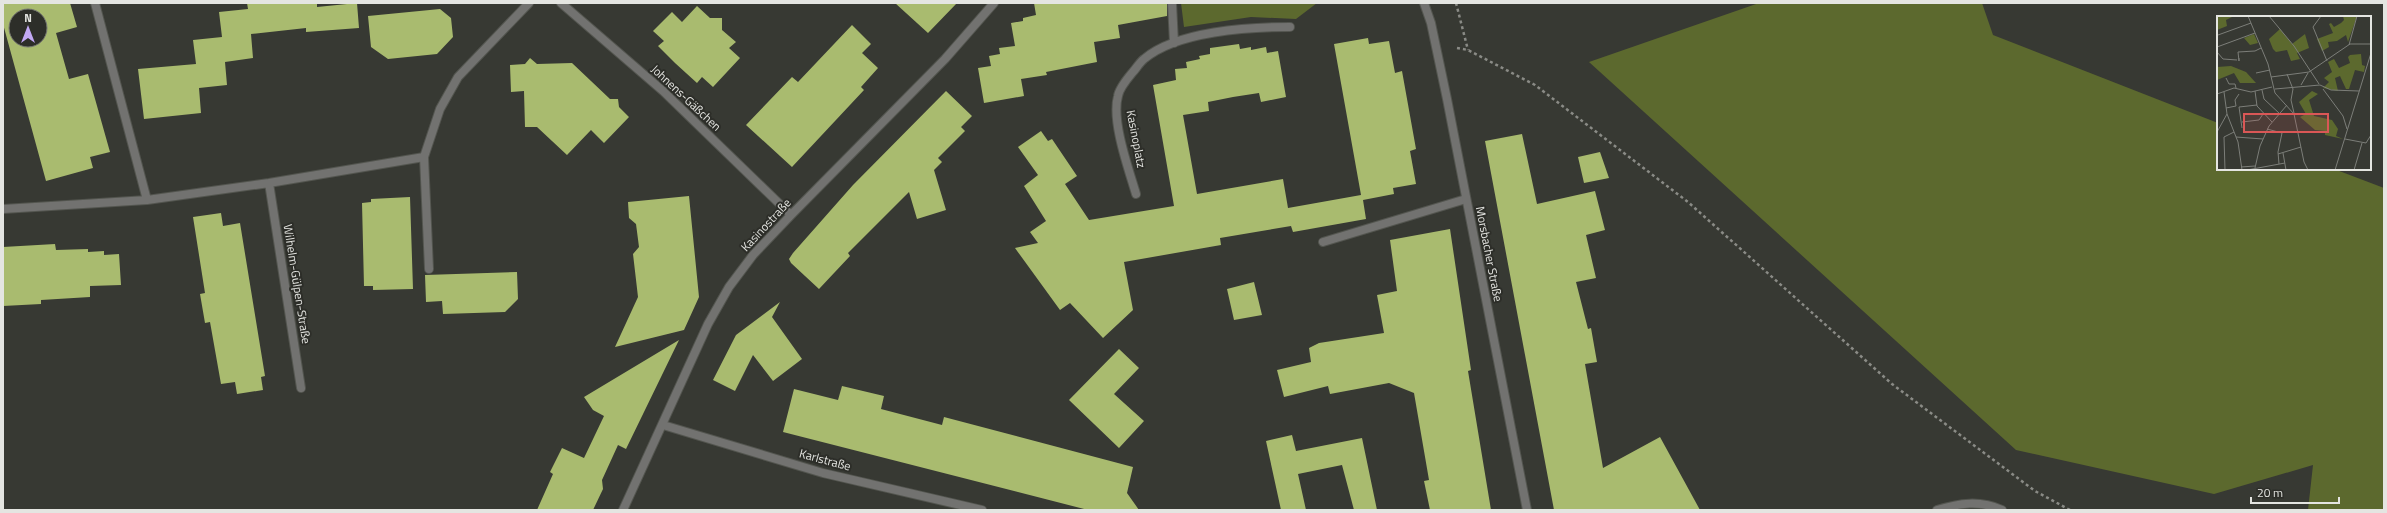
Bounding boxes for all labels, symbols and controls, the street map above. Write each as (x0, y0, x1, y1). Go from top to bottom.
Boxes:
north arrow (8, 8, 48, 48)
text: N (24, 10, 32, 26)
inset map (2217, 16, 2371, 170)
street label: Johnens-Gäßchen (647, 60, 726, 135)
street label: Kasinoplatz (1122, 108, 1151, 169)
street label: Kasinostraße (736, 194, 795, 256)
street label: Morsbacher Straße (1471, 205, 1508, 303)
street label: Wilhelm-Gülpen-Straße (279, 223, 316, 345)
street label: Karlstraße (797, 444, 853, 476)
scale bar (2251, 479, 2339, 505)
text: 20 m (2257, 483, 2283, 502)

